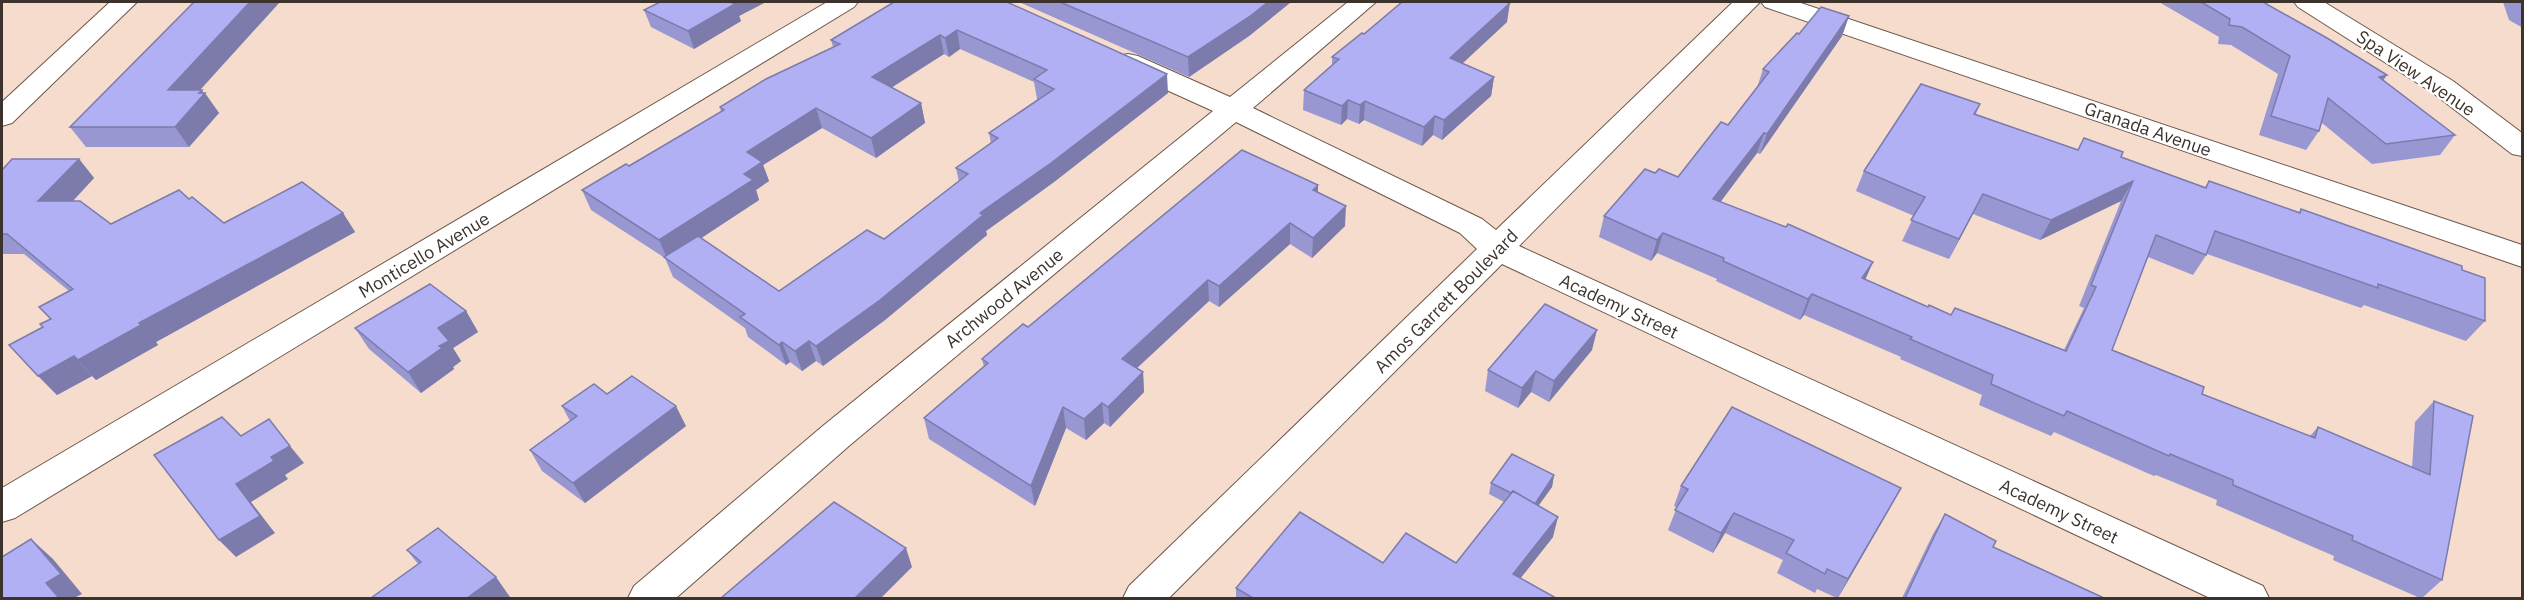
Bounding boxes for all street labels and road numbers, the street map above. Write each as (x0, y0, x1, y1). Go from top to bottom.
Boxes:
street label: Spa View Avenue (2352, 25, 2480, 121)
street label: Granada Avenue (2081, 96, 2215, 162)
street label: Monticello Avenue (354, 207, 494, 303)
street label: Amos Garrett Boulevard (1369, 224, 1523, 378)
street label: Archwood Avenue (940, 243, 1068, 353)
street label: Academy Street (1556, 268, 1682, 344)
street label: Academy Street (1996, 473, 2122, 549)

